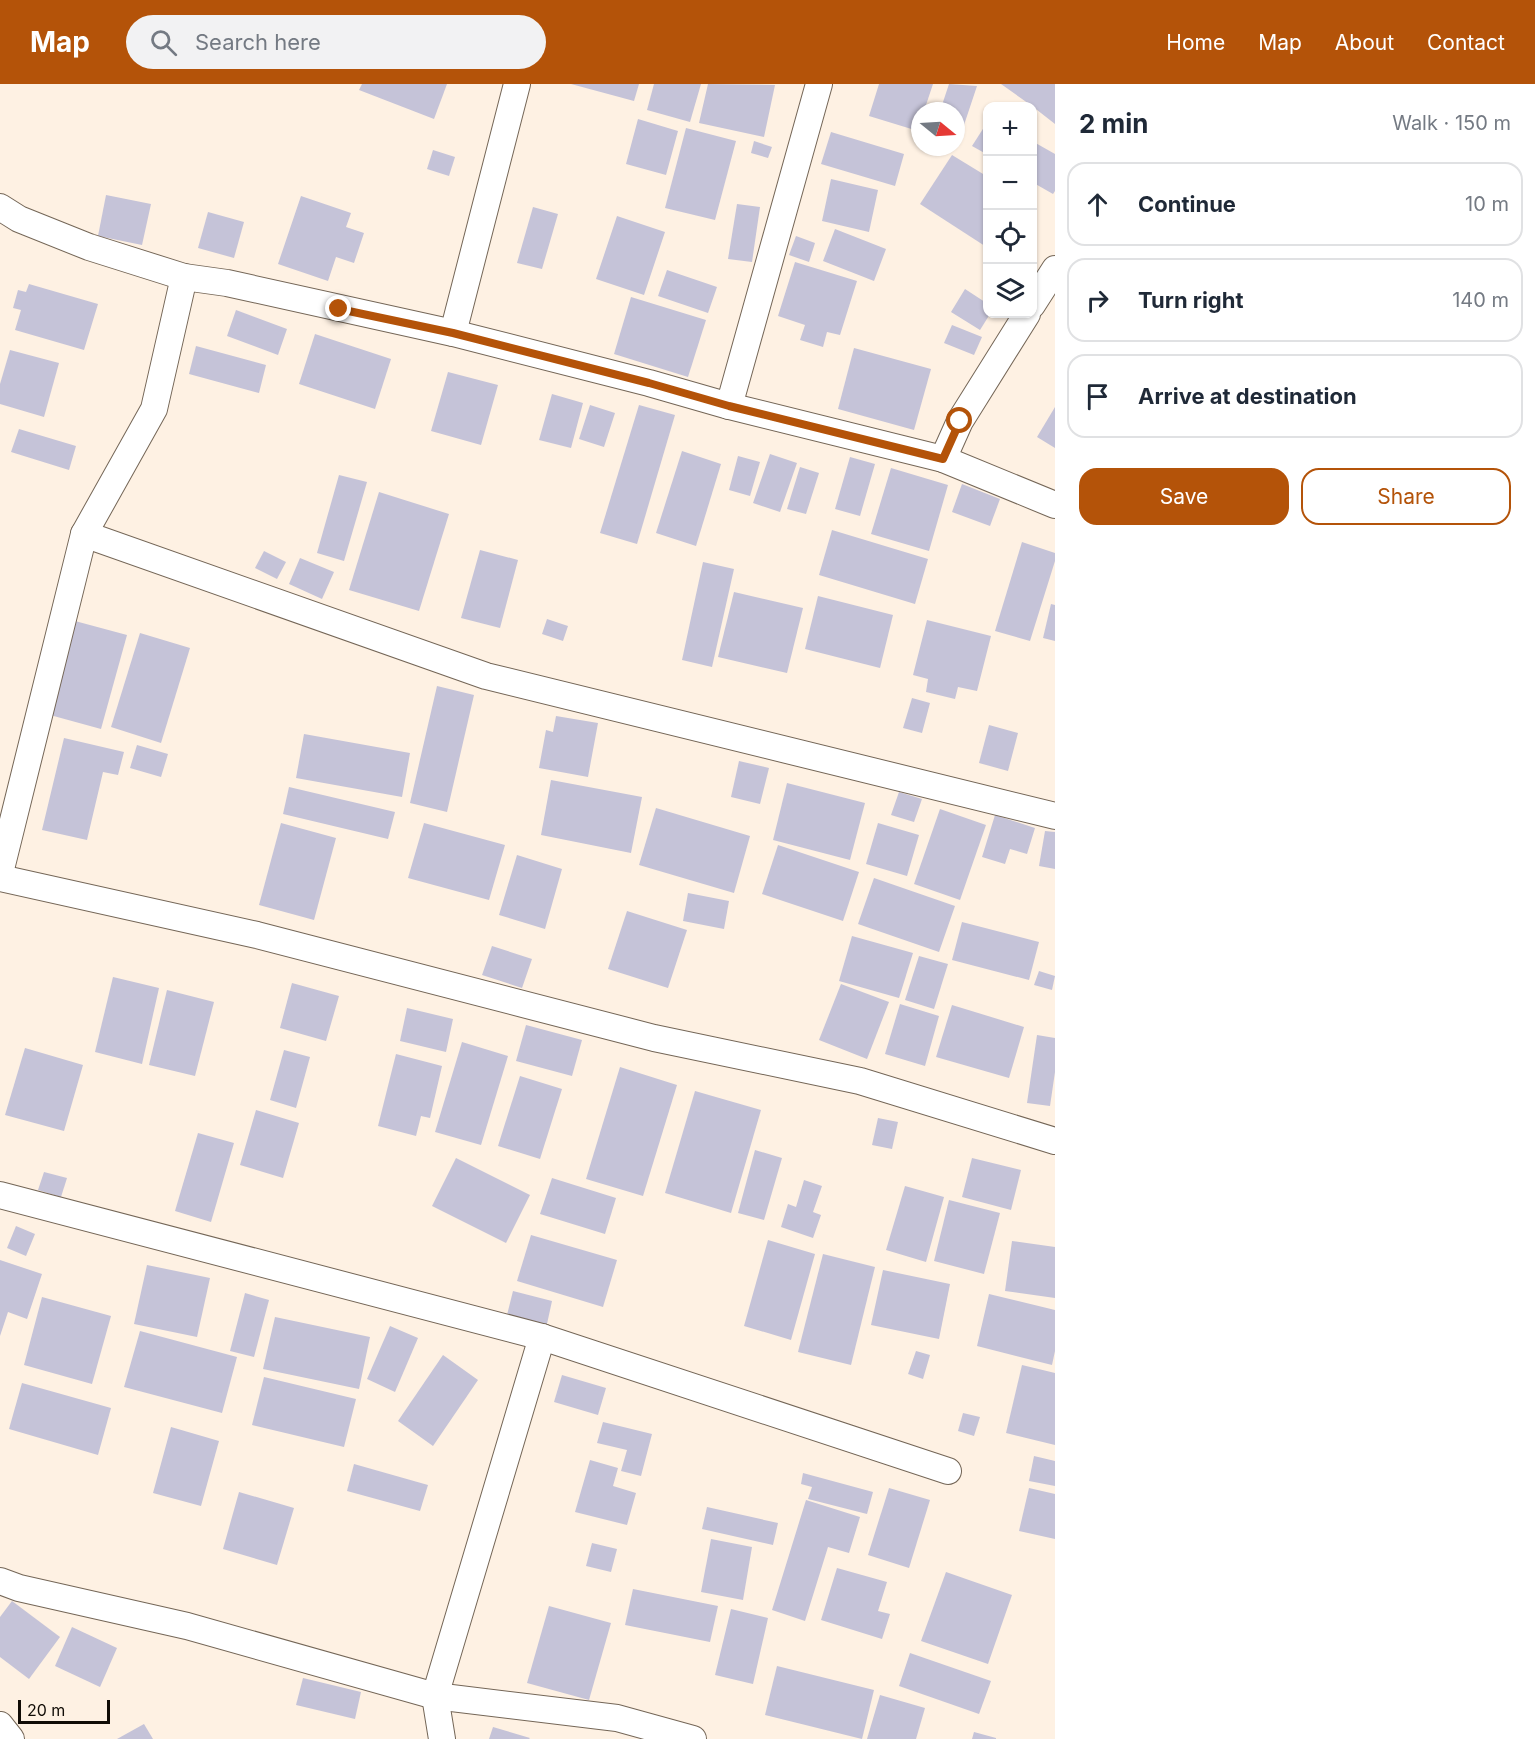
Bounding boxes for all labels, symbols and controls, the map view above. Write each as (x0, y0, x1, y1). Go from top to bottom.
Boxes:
search box (126, 15, 546, 69)
text: Map (30, 25, 90, 59)
icon: search (147, 26, 180, 59)
text: Search here (195, 29, 321, 55)
text: Home (1166, 30, 1225, 55)
text: Map (1258, 30, 1302, 55)
text: About (1335, 30, 1394, 55)
text: Contact (1427, 30, 1505, 55)
north arrow (911, 102, 965, 156)
map controls (983, 102, 1037, 318)
button: + (983, 102, 1037, 156)
text: 2 min (1079, 108, 1149, 139)
text: Walk · 150 m (1392, 111, 1511, 135)
button: − (983, 156, 1037, 210)
icon: ahead (1081, 188, 1114, 221)
text: Continue (1138, 191, 1236, 217)
text: 10 m (1465, 192, 1509, 216)
button: locate (983, 210, 1037, 264)
button: layers (983, 264, 1037, 318)
icon: right (1081, 284, 1114, 317)
text: Turn right (1138, 287, 1244, 313)
text: 140 m (1452, 288, 1509, 312)
route end (325, 295, 351, 321)
icon: arrive (1081, 380, 1114, 413)
text: Arrive at destination (1138, 383, 1357, 409)
route start (946, 407, 972, 433)
button: Save (1079, 468, 1289, 525)
button: Share (1301, 468, 1511, 525)
scale bar (18, 1697, 110, 1724)
text: 20 m (27, 1700, 65, 1720)

